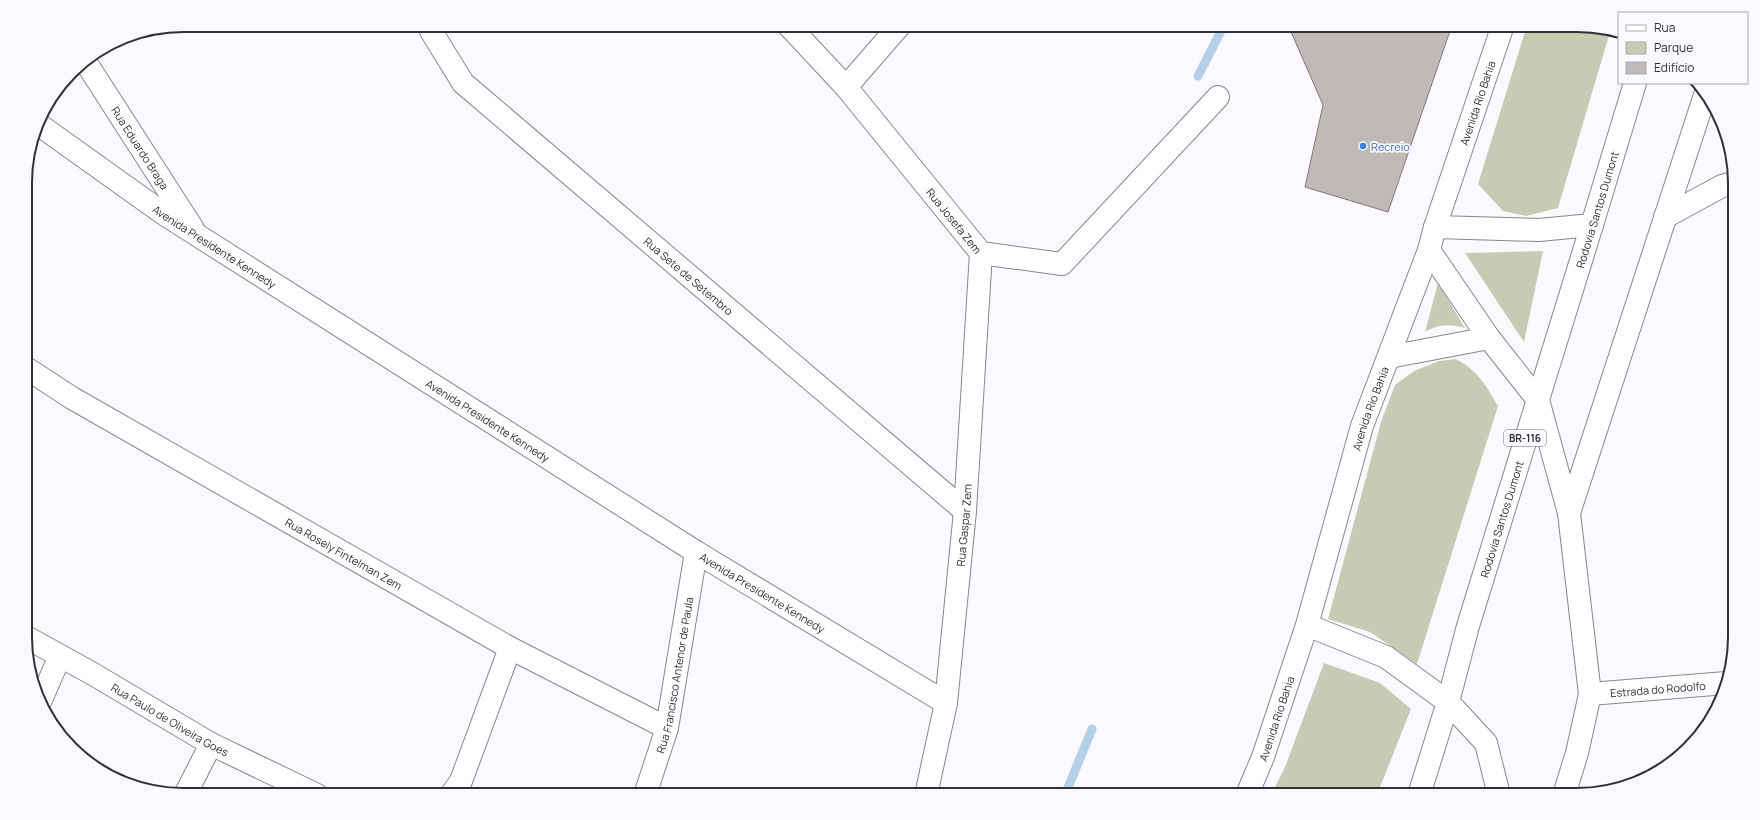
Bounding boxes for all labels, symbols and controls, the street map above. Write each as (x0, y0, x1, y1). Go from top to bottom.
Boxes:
legend (1618, 12, 1748, 84)
text: Rua (1654, 19, 1675, 36)
text: Parque (1654, 39, 1693, 56)
street label: Avenida Rio Bahia (1456, 58, 1498, 147)
text: Edifício (1654, 59, 1694, 76)
street label: Rua Eduardo Braga (109, 103, 173, 192)
place label: Recreio (1371, 139, 1410, 154)
marker: Recreio (1358, 141, 1368, 151)
street label: Rodovia Santos Dumont (1572, 149, 1622, 270)
street label: Rua Josefa Zem (924, 185, 986, 256)
street label: Avenida Presidente Kennedy (150, 201, 280, 291)
street label: Rua Sete de Setembro (641, 233, 737, 318)
street label: Avenida Rio Bahia (1348, 364, 1392, 452)
street label: Avenida Presidente Kennedy (424, 375, 553, 465)
road number: BR-116 (1504, 430, 1546, 446)
street label: Rodovia Santos Dumont (1476, 459, 1526, 579)
street label: Rua Gaspar Zem (952, 483, 974, 567)
street label: Rua Rosely Fintelman Zem (283, 514, 405, 593)
street label: Avenida Presidente Kennedy (697, 549, 828, 636)
street label: Rua Francisco Antenor de Paula (652, 596, 696, 755)
street label: Avenida Rio Bahia (1255, 674, 1297, 763)
street label: Estrada do Rodolfo (1609, 677, 1707, 700)
street label: Rua Paulo de Oliveira Goes (109, 679, 232, 759)

